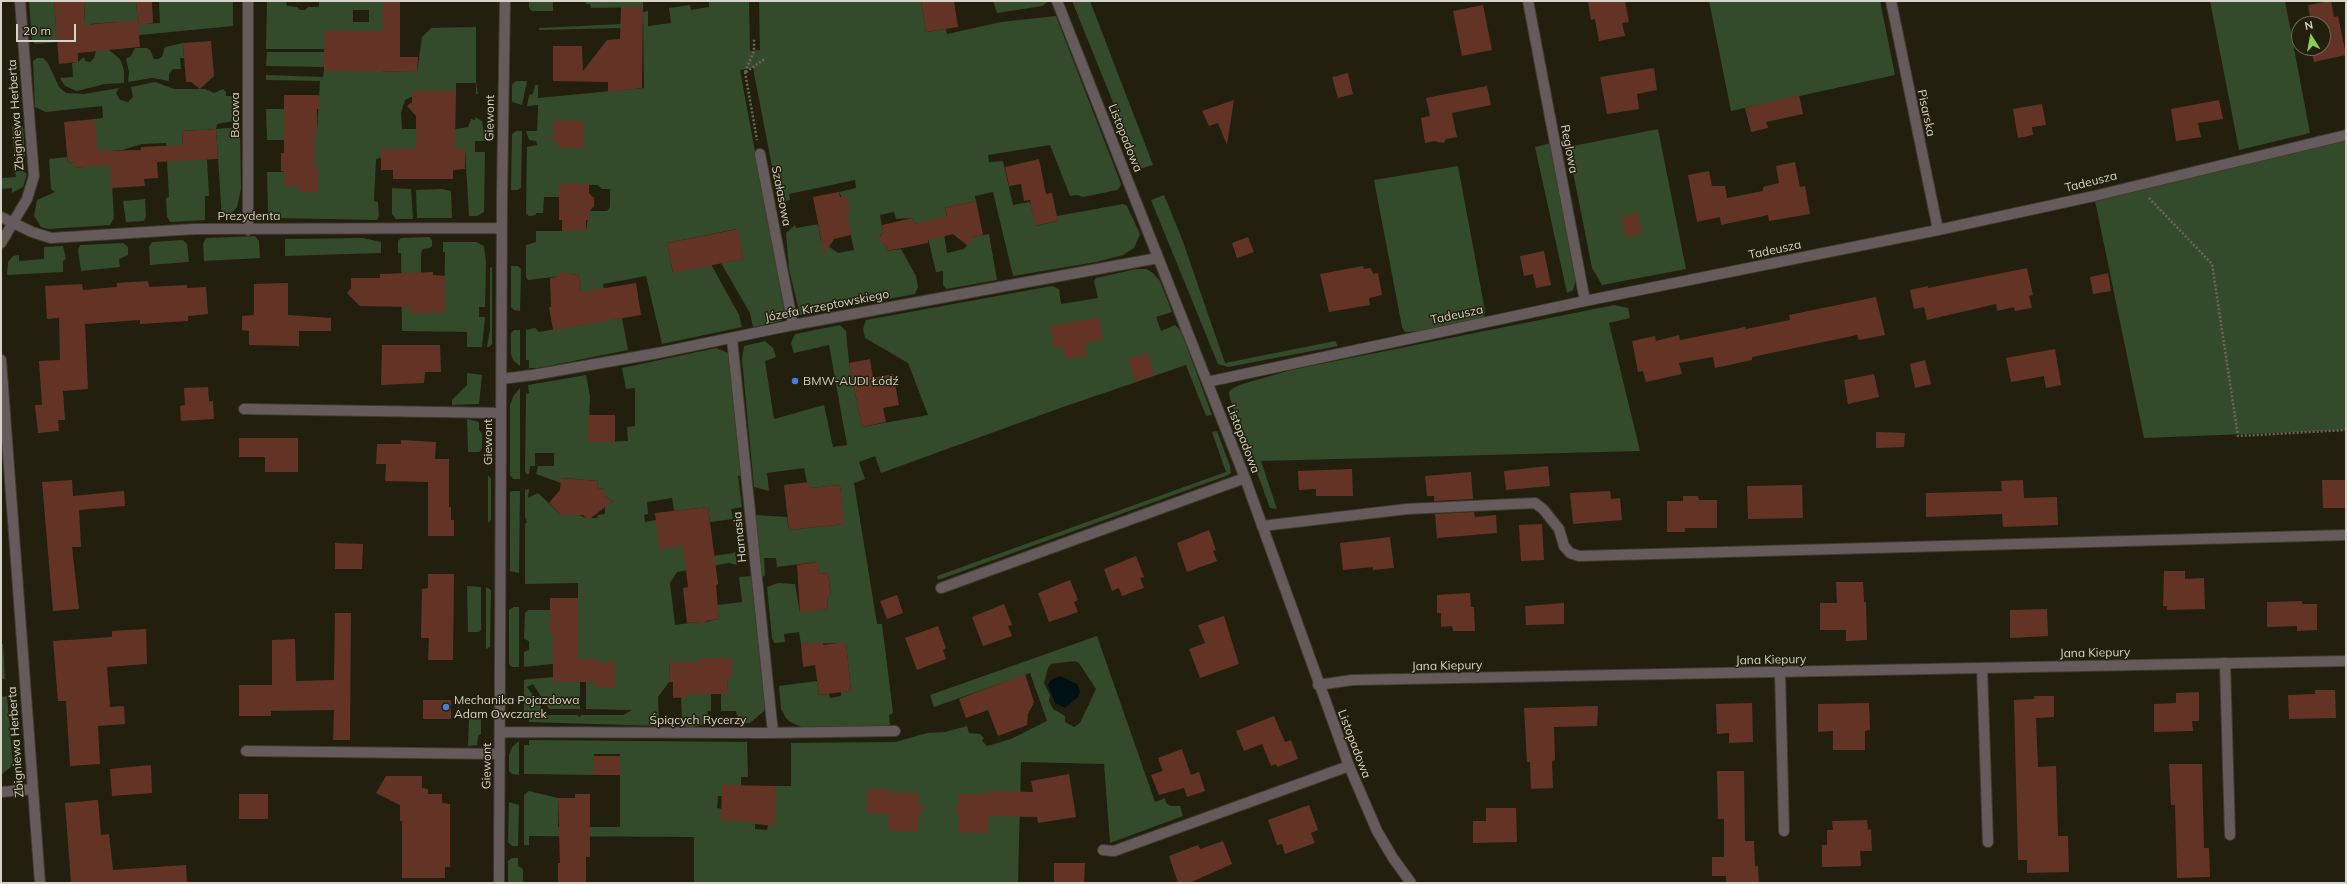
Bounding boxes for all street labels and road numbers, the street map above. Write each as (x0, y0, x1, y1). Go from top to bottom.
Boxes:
street label: Zbigniewa Herberta (5, 59, 27, 171)
street label: Pisarska (1914, 88, 1938, 138)
street label: Bacowa (228, 92, 242, 138)
street label: Giewont (482, 95, 498, 141)
street label: Listopadowa (1105, 102, 1145, 174)
street label: Reglowa (1557, 124, 1581, 174)
street label: Szałasowa (768, 165, 794, 227)
street label: Tadeusza (2063, 169, 2119, 195)
street label: Prezydenta (217, 209, 281, 223)
street label: Tadeusza (1747, 237, 1803, 263)
street label: Józefa Krzeptowskiego (764, 287, 890, 325)
street label: Tadeusza (1429, 302, 1485, 328)
street label: Listopadowa (1223, 403, 1263, 475)
street label: Giewont (481, 419, 495, 465)
street label: Harnasia (730, 511, 750, 563)
street label: Jana Kiepury (2060, 645, 2130, 661)
street label: Jana Kiepury (1736, 652, 1806, 668)
street label: Jana Kiepury (1412, 658, 1482, 674)
street label: Zbigniewa Herberta (5, 686, 27, 798)
street label: Listopadowa (1334, 708, 1374, 780)
street label: Śpiących Rycerzy (650, 713, 746, 727)
street label: Giewont (479, 743, 495, 789)

